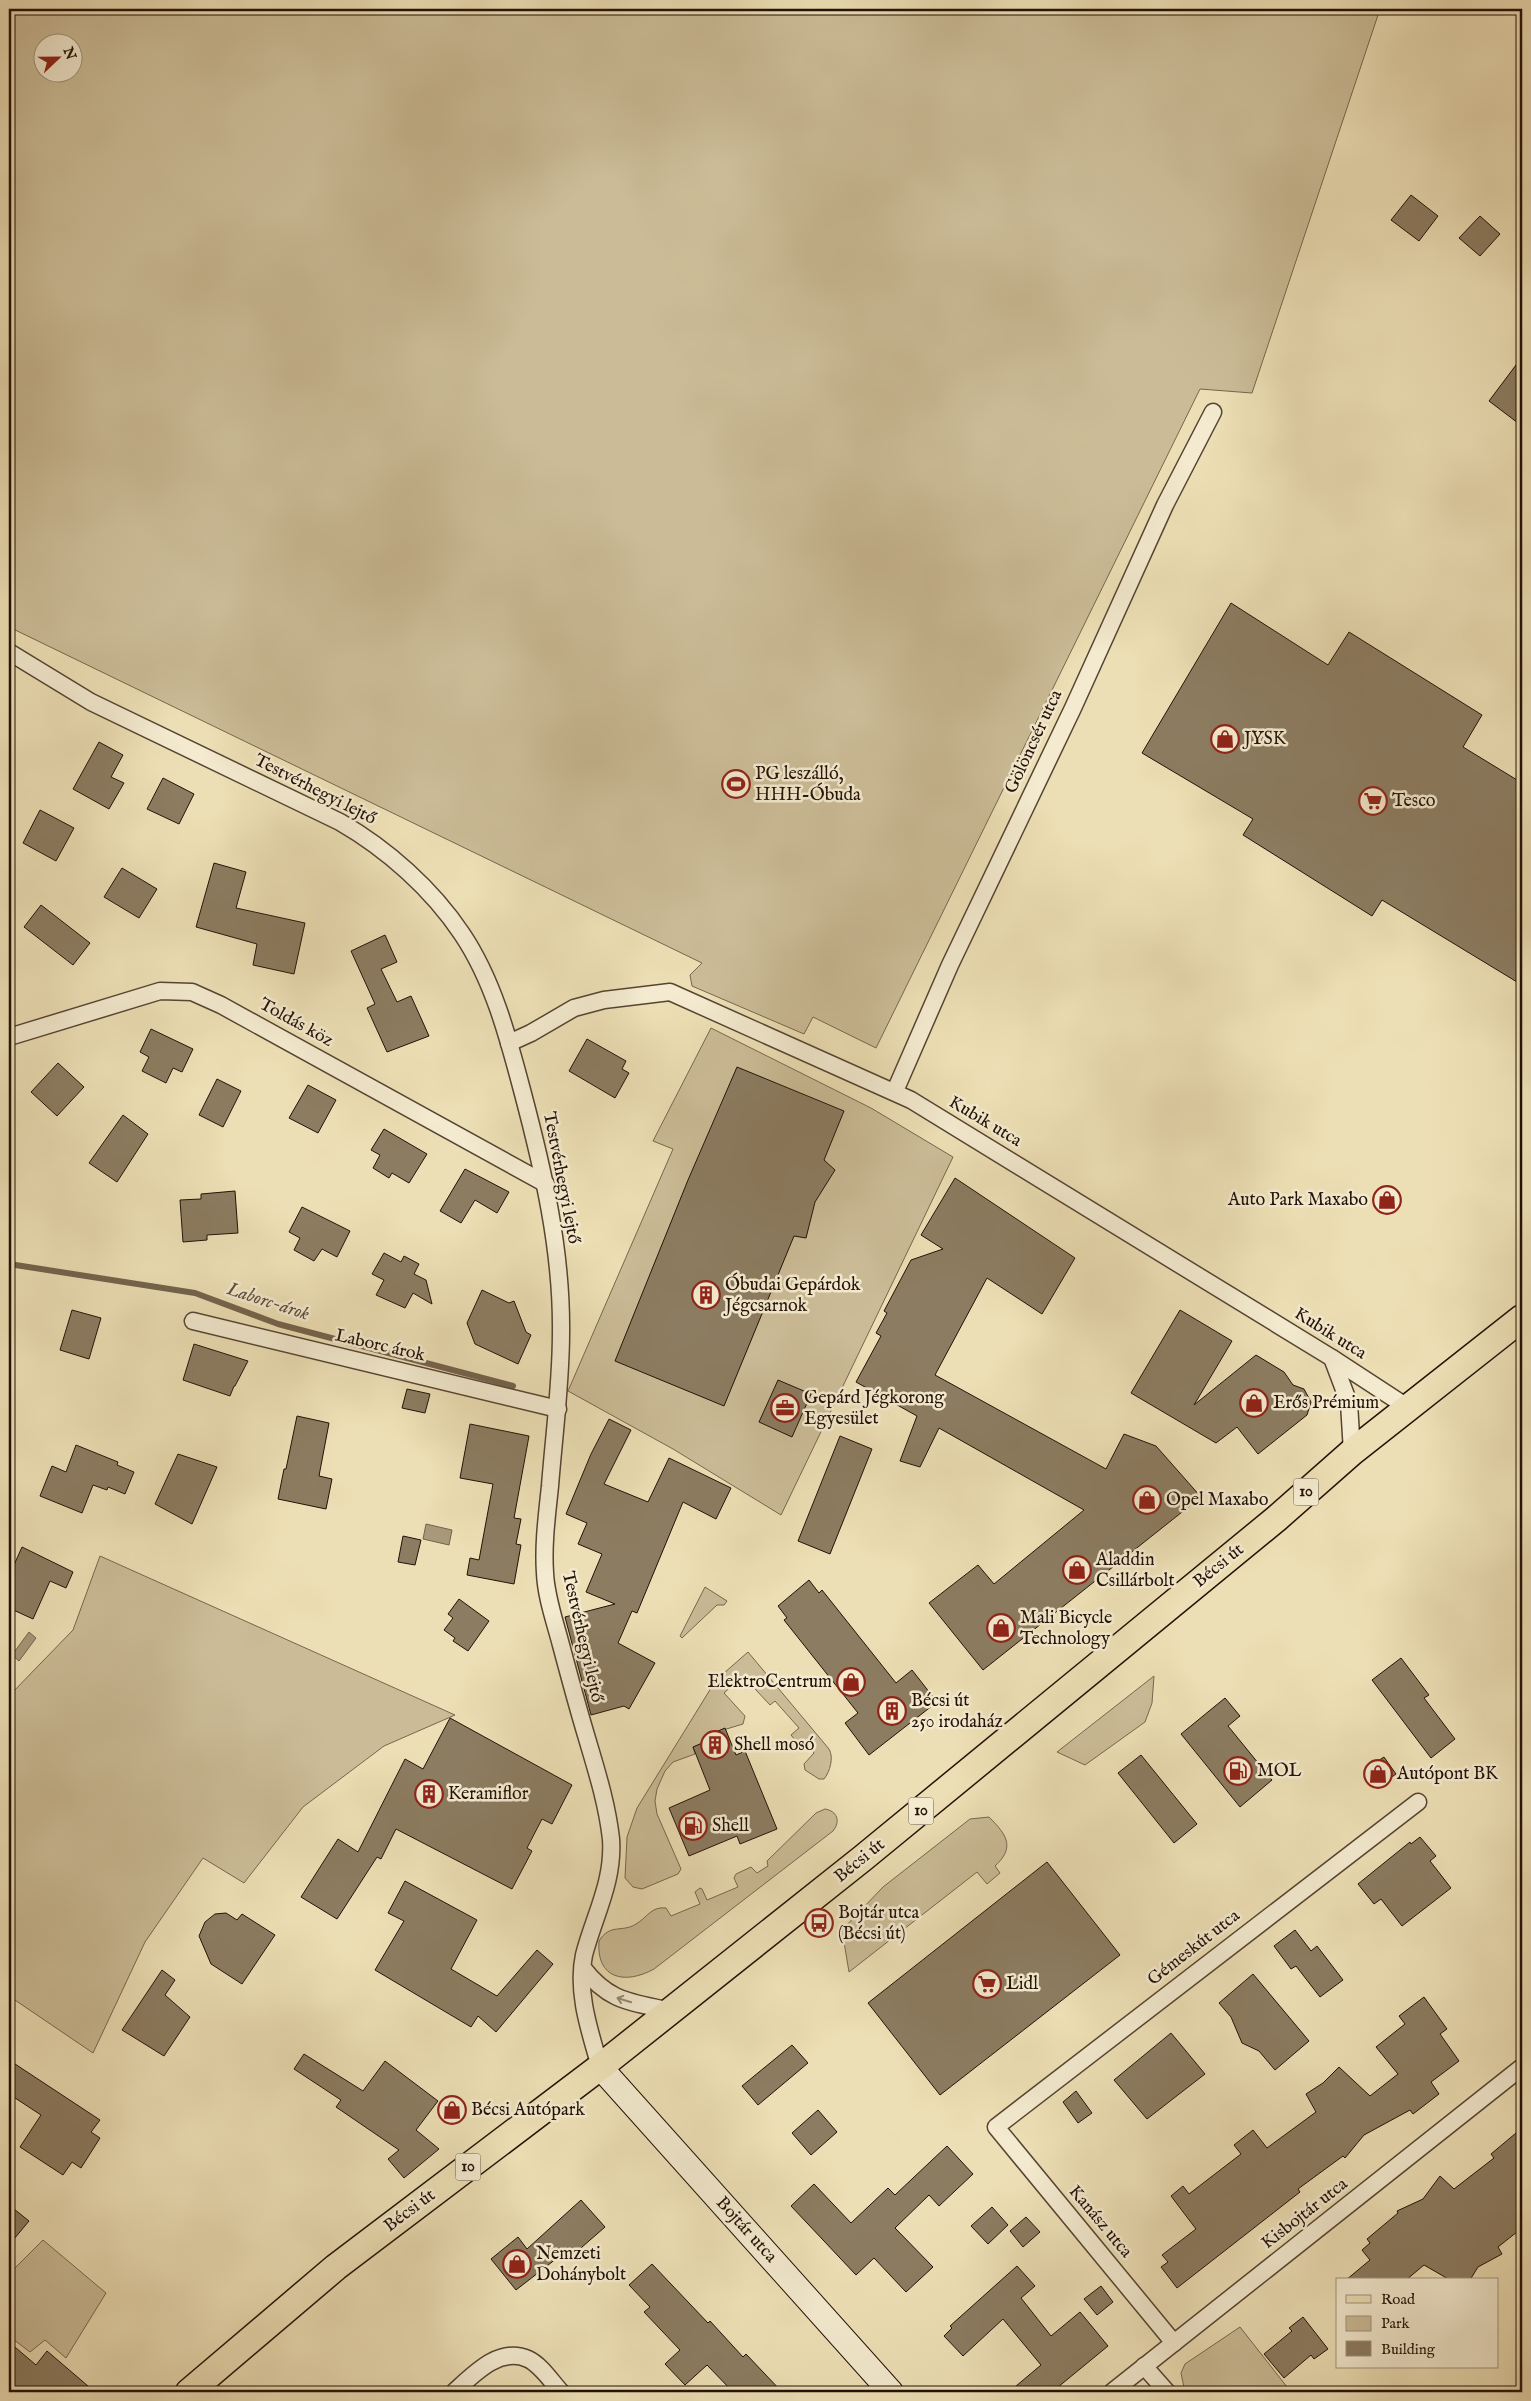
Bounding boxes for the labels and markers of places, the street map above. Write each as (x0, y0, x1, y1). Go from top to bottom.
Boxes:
shop icon: JYSK (1210, 724, 1240, 754)
place label: JYSK (1242, 728, 1287, 751)
place label: PG leszálló, HHH-Óbuda (755, 763, 861, 807)
sports icon: PG leszálló, HHH-Óbuda (721, 769, 751, 799)
supermarket icon: Tesco (1358, 786, 1388, 816)
place label: Tesco (1392, 790, 1436, 813)
shop icon: Auto Park Maxabo (1372, 1185, 1402, 1215)
place label: Auto Park Maxabo (1227, 1189, 1368, 1212)
place label: Óbudai Gepárdok Jégcsarnok (723, 1272, 861, 1318)
building icon: Óbudai Gepárdok Jégcsarnok (691, 1280, 721, 1310)
place label: Gepárd Jégkorong Egyesület (804, 1387, 944, 1431)
shop icon: Erős Prémium (1239, 1388, 1269, 1418)
place label: Erős Prémium (1273, 1392, 1379, 1415)
office icon: Gepárd Jégkorong Egyesület (770, 1393, 800, 1423)
shop icon: Opel Maxabo (1132, 1485, 1162, 1515)
place label: Opel Maxabo (1166, 1489, 1269, 1512)
place label: Aladdin Csillárbolt (1095, 1549, 1175, 1593)
shop icon: Aladdin Csillárbolt (1062, 1555, 1092, 1585)
place label: Mali Bicycle Technology (1020, 1607, 1112, 1651)
shop icon: Mali Bicycle Technology (986, 1613, 1016, 1643)
shop icon: ElektroCentrum (836, 1667, 866, 1697)
place label: ElektroCentrum (708, 1671, 832, 1694)
place label: Bécsi út 250 irodaház (911, 1690, 1003, 1734)
building icon: Bécsi út 250 irodaház (877, 1696, 907, 1726)
building icon: Shell mosó (700, 1730, 730, 1760)
place label: Shell mosó (734, 1734, 815, 1757)
fuel station icon: MOL (1223, 1756, 1253, 1786)
shop icon: Autópont BK (1363, 1759, 1393, 1789)
place label: MOL (1257, 1760, 1301, 1783)
place label: Autópont BK (1396, 1763, 1499, 1786)
building icon: Keramiflor (414, 1779, 444, 1809)
place label: Keramiflor (448, 1783, 529, 1806)
fuel station icon: Shell (678, 1811, 708, 1841)
place label: Shell (712, 1815, 749, 1838)
place label: Bojtár utca (Bécsi út) (838, 1902, 920, 1946)
bus stop icon: Bojtár utca (Bécsi út) (804, 1908, 834, 1938)
supermarket icon: Lidl (972, 1969, 1002, 1999)
place label: Lidl (1006, 1973, 1038, 1996)
shop icon: Bécsi Autópark (437, 2095, 467, 2125)
place label: Bécsi Autópark (471, 2099, 585, 2122)
place label: Nemzeti Dohánybolt (536, 2243, 626, 2287)
shop icon: Nemzeti Dohánybolt (502, 2249, 532, 2279)

